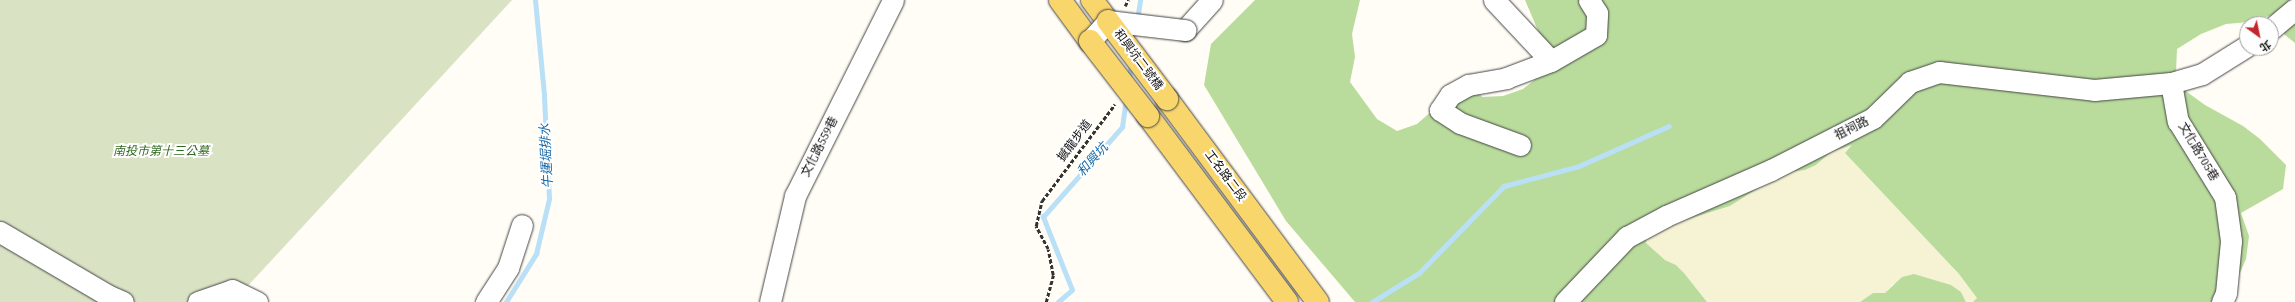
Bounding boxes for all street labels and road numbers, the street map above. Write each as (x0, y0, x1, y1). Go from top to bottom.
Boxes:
street label: 和興坑二號橋 (1111, 27, 1165, 93)
street label: 文化路559巷 (799, 114, 841, 180)
street label: 祖祠路 (1833, 114, 1871, 144)
street label: 撼龍步道 (1055, 117, 1095, 165)
street label: 文化路705巷 (2175, 120, 2221, 184)
street label: 工名路二段 (1201, 148, 1249, 204)

